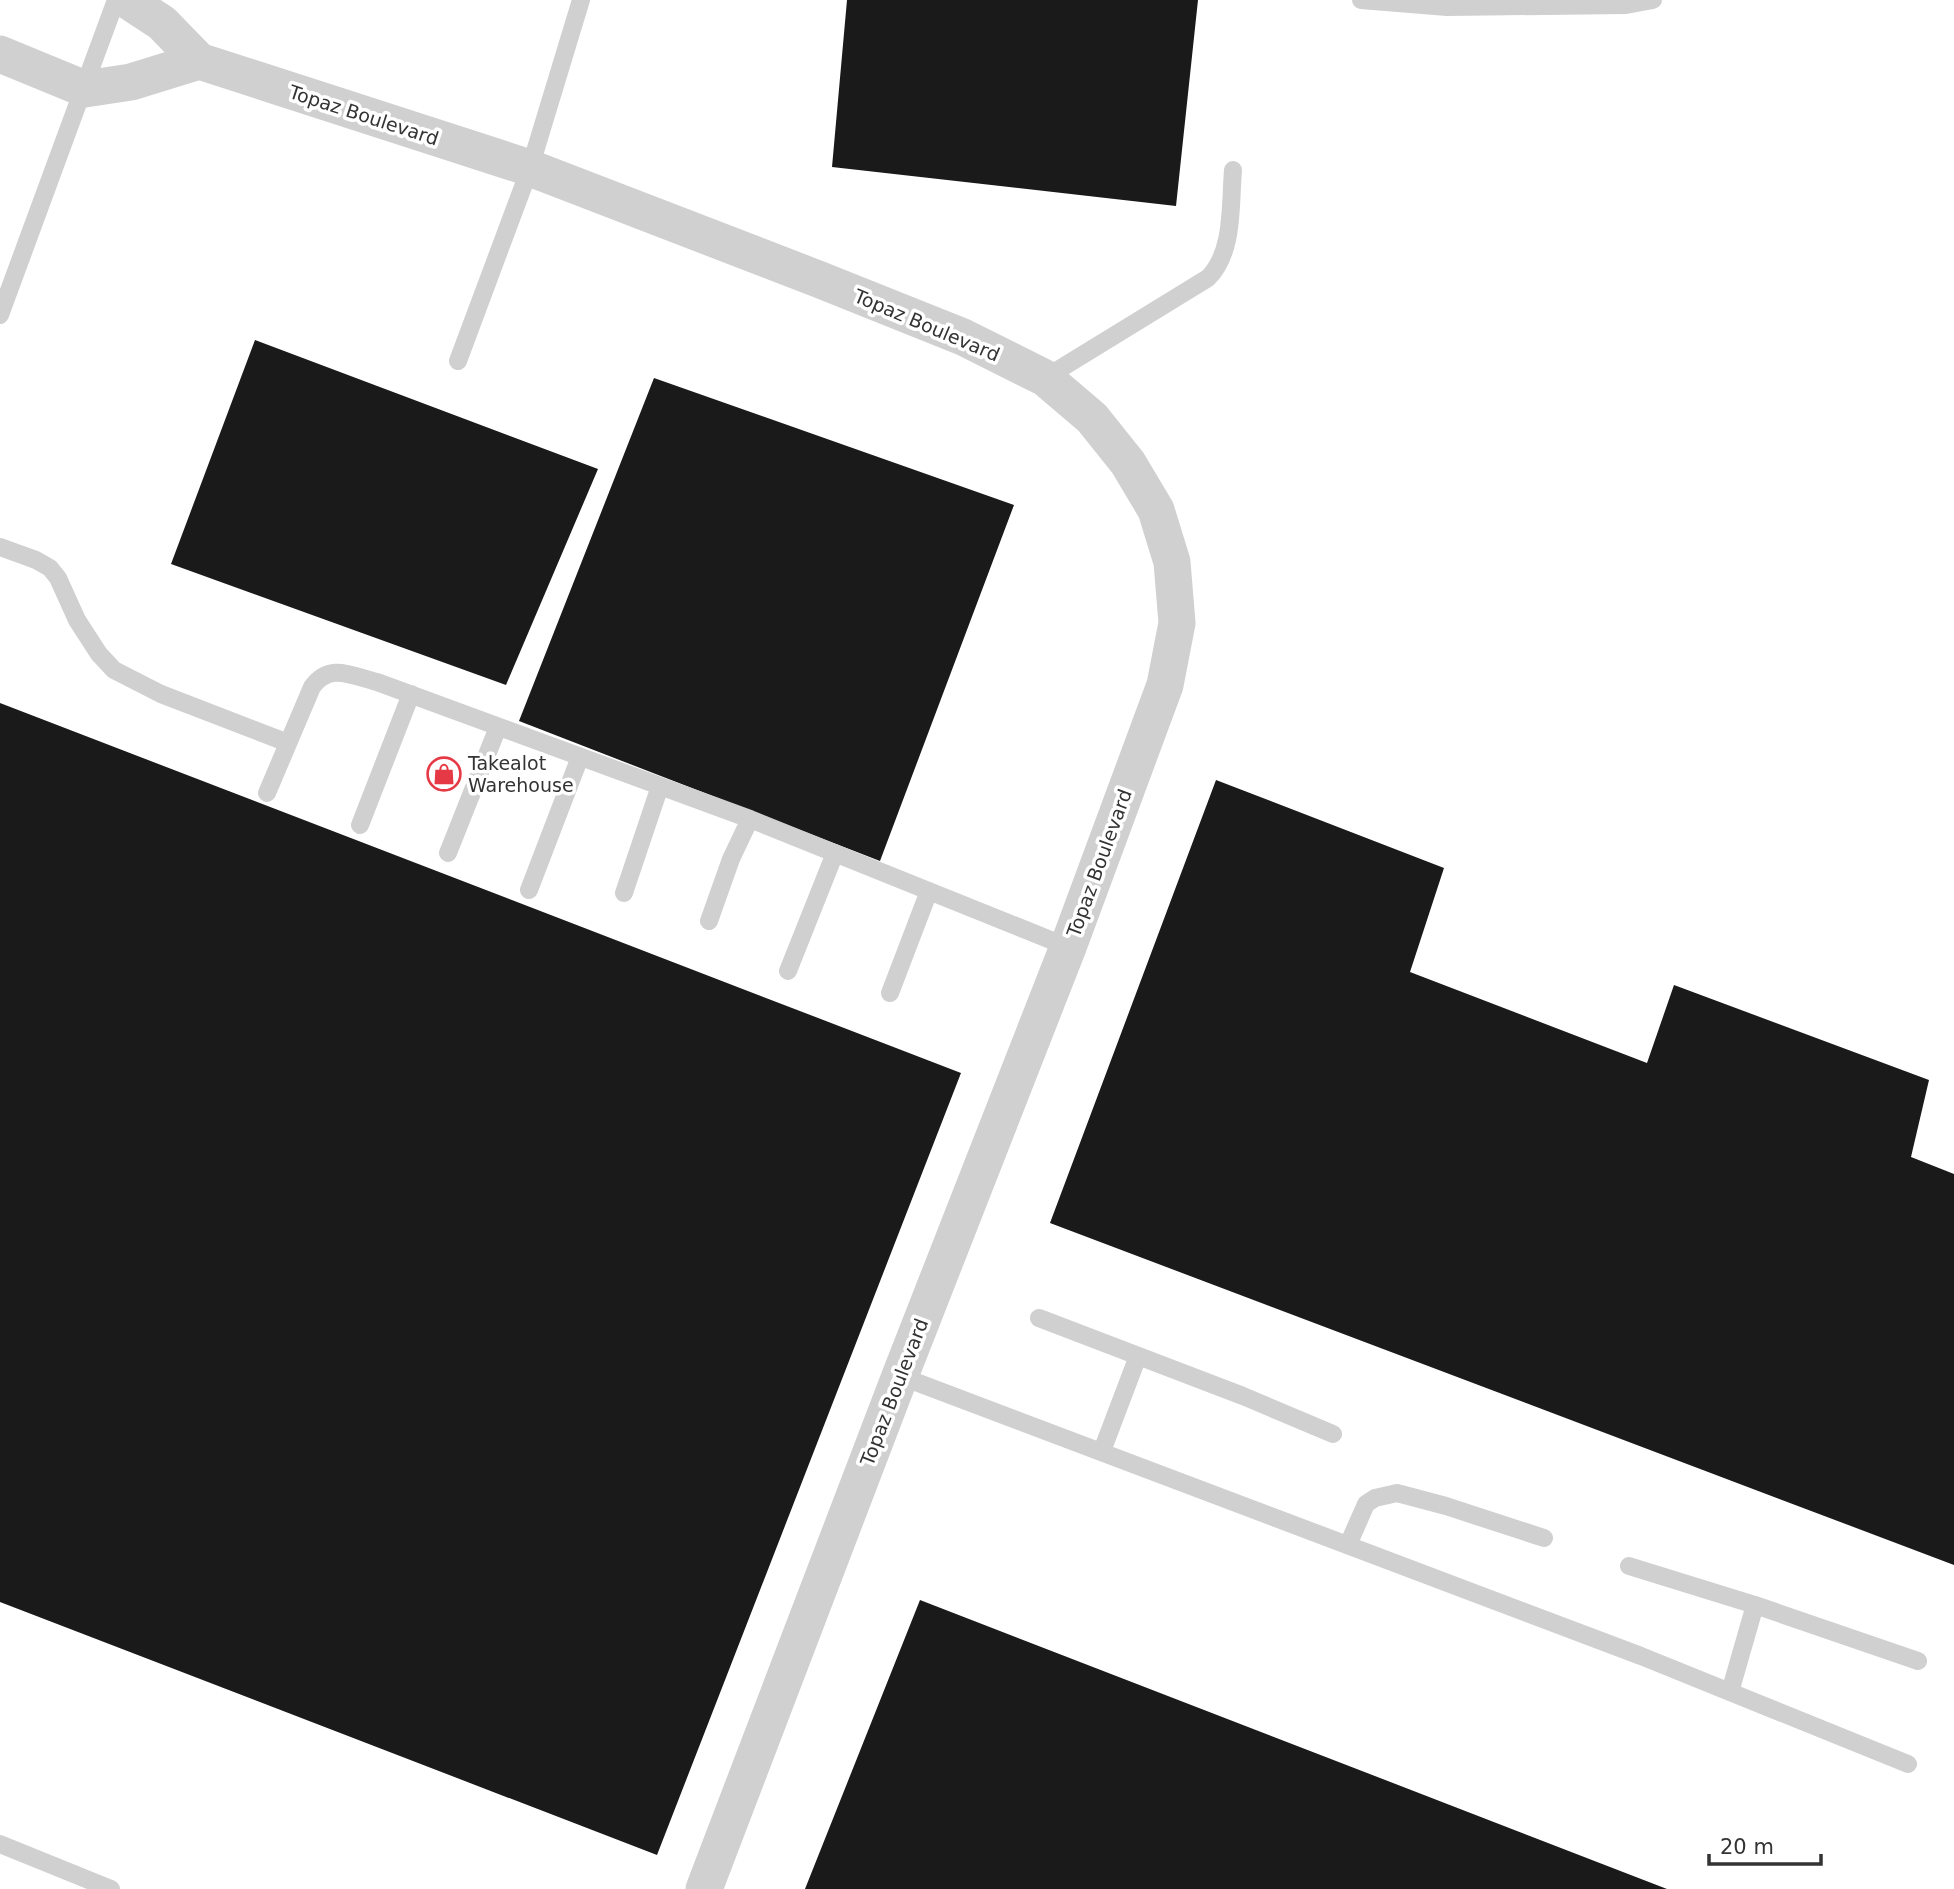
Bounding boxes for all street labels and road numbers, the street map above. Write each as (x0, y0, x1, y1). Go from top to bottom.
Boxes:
street label: Topaz Boulevard (286, 80, 441, 150)
street label: Topaz Boulevard (850, 284, 1003, 366)
street label: Topaz Boulevard (1062, 786, 1136, 941)
street label: Topaz Boulevard (855, 1315, 932, 1470)

